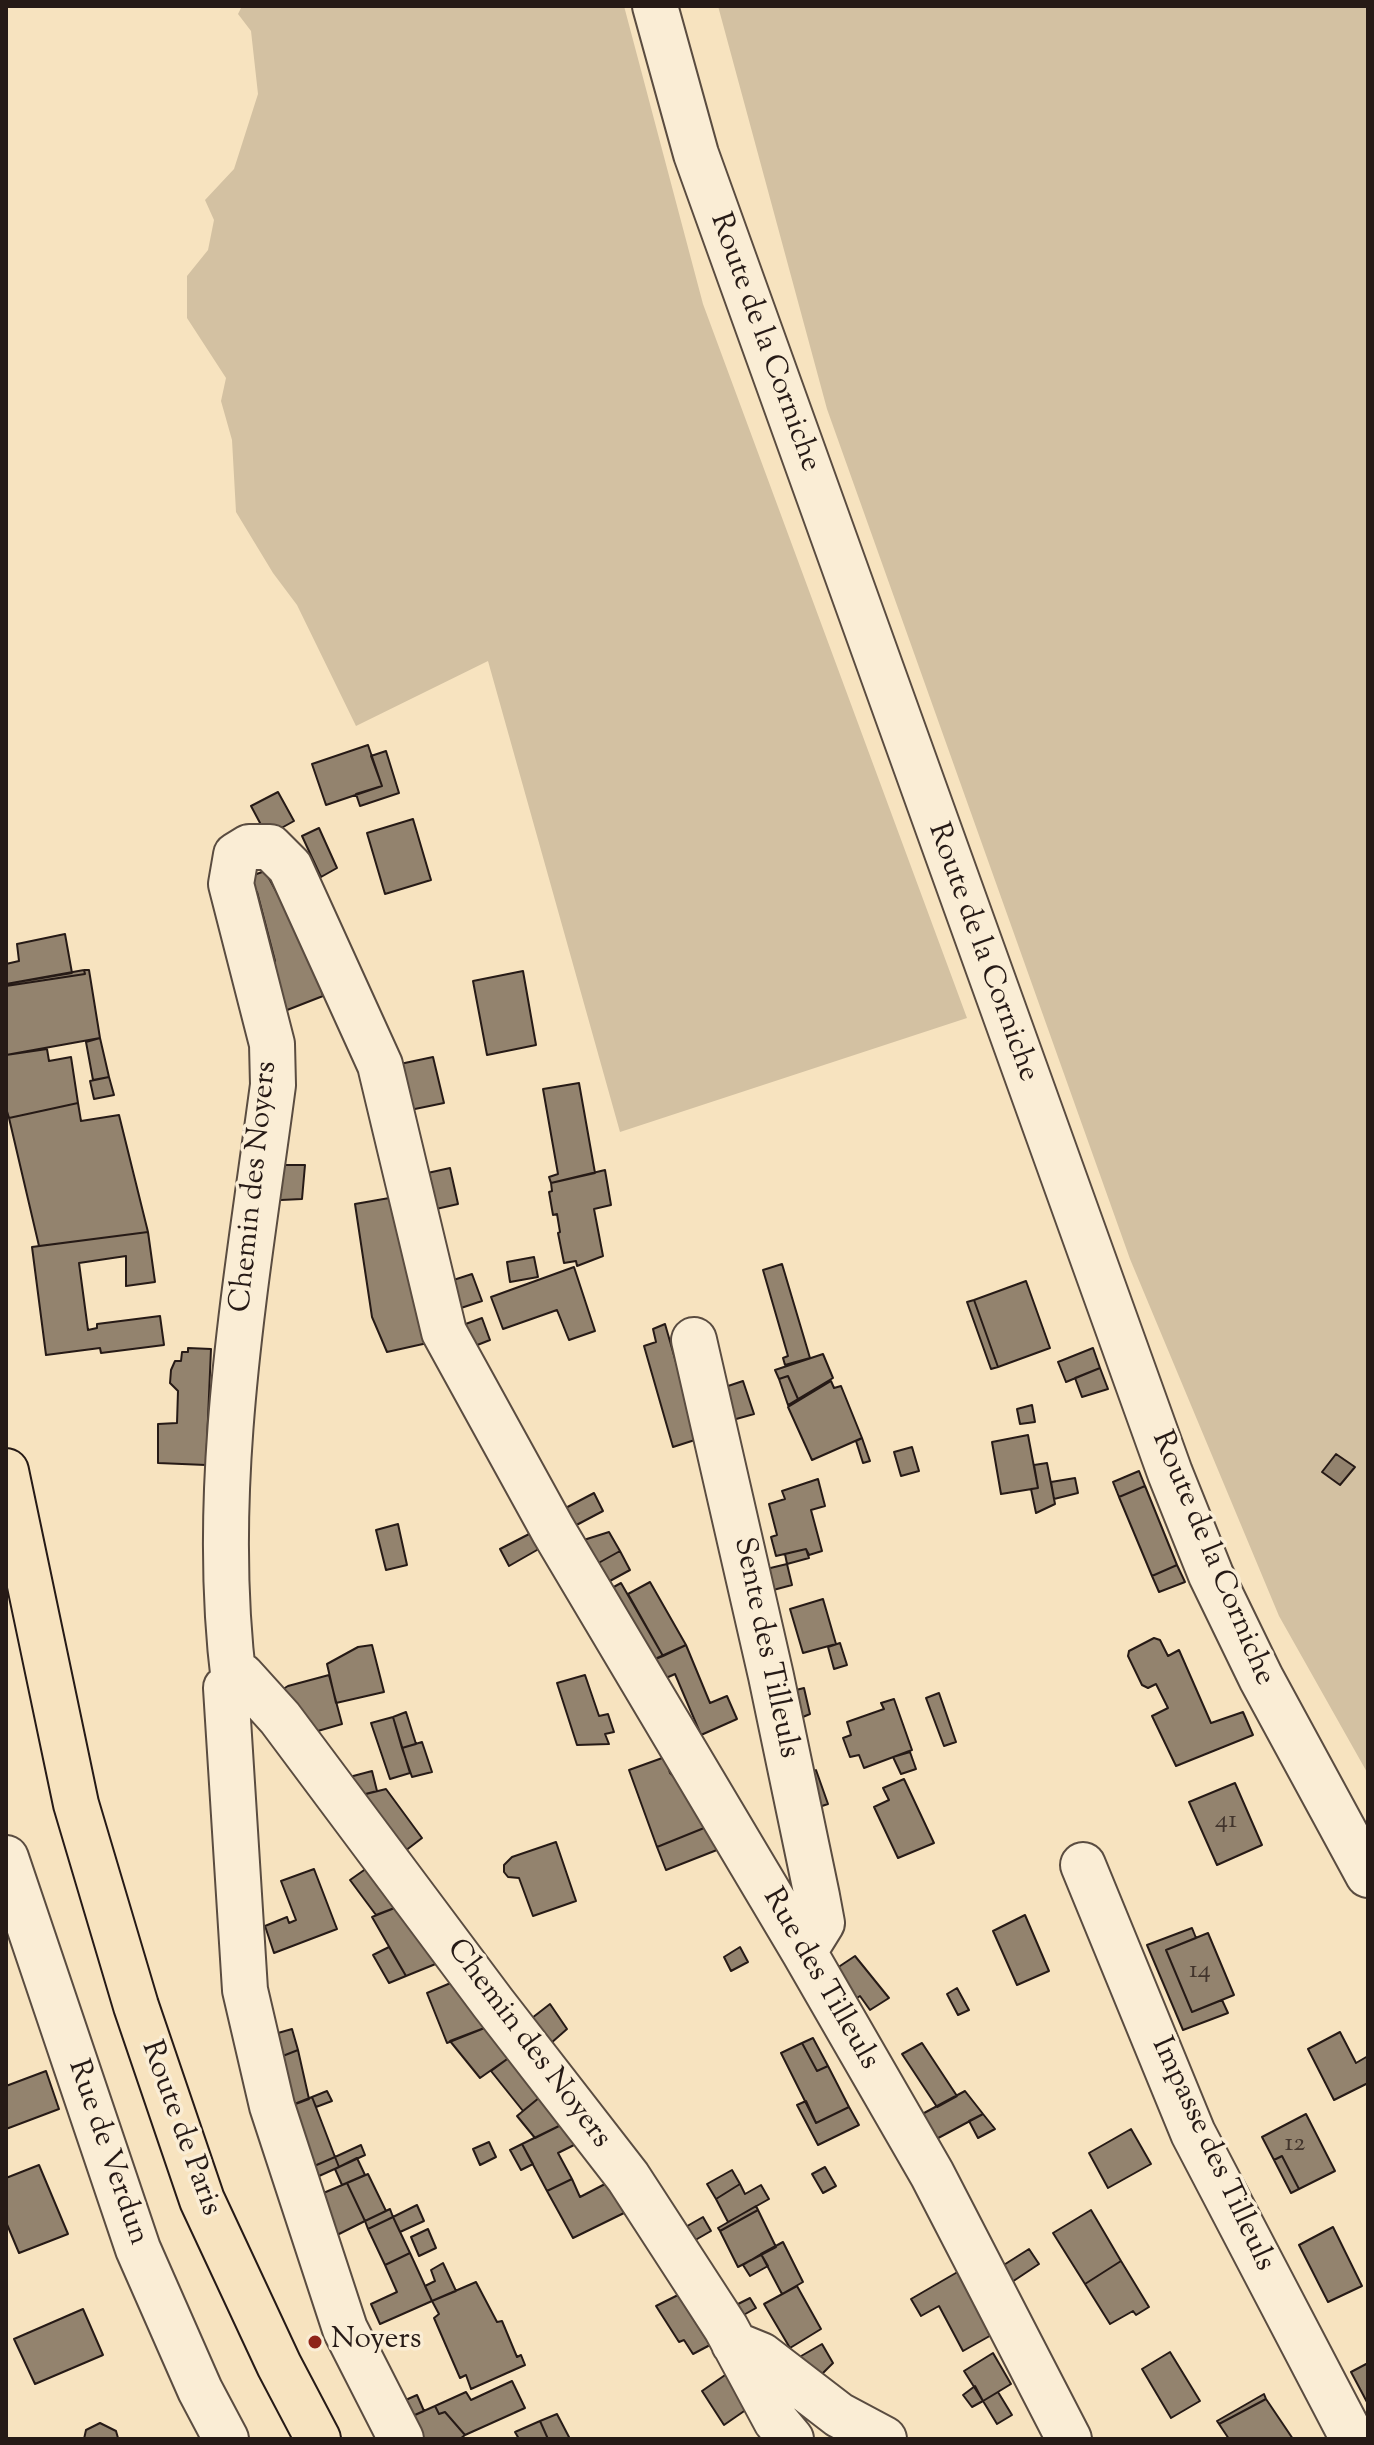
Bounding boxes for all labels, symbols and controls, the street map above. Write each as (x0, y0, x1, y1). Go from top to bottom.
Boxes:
street label: Route de la Corniche (700, 209, 826, 477)
street label: Route de la Corniche (918, 819, 1044, 1087)
street label: Chemin des Noyers (225, 1060, 287, 1314)
street label: Route de la Corniche (1141, 1427, 1281, 1691)
street label: Sente des Tilleuls (723, 1534, 805, 1762)
house number: 41 (1215, 1807, 1237, 1839)
street label: Rue des Tilleuls (753, 1883, 885, 2077)
street label: Chemin des Noyers (437, 1933, 617, 2157)
house number: 14 (1189, 1957, 1211, 1989)
street label: Impasse des Tilleuls (1141, 2032, 1281, 2278)
street label: Route de Paris (131, 2037, 227, 2221)
street label: Rue de Verdun (57, 2056, 155, 2250)
house number: 12 (1284, 2130, 1306, 2162)
place label: Noyers (331, 2324, 421, 2360)
marker: Noyers (306, 2333, 324, 2351)

